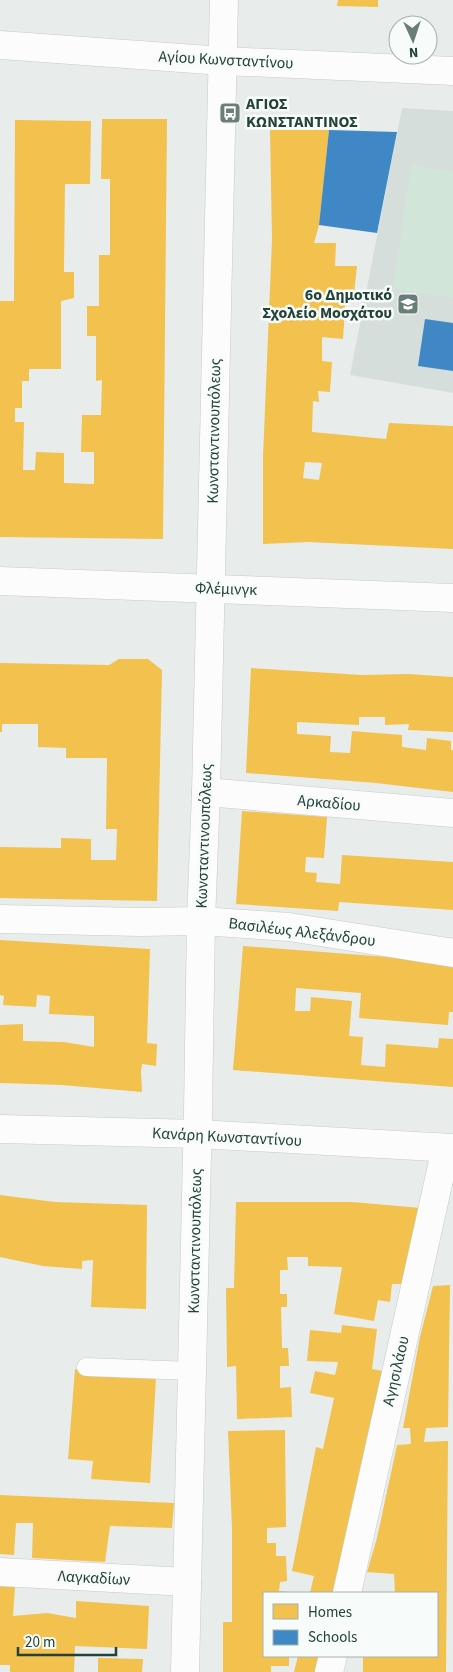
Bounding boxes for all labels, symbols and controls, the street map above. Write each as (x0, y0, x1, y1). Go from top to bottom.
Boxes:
north arrow (388, 15, 438, 65)
text: N (408, 42, 419, 62)
street label: Αγίου Κωνσταντίνου (158, 45, 294, 75)
place label: ΑΓΙΟΣ ΚΩΝΣΤΑΝΤΙΝΟΣ (245, 93, 358, 133)
bus stop icon: ΑΓΙΟΣ ΚΩΝΣΤΑΝΤΙΝΟΣ (218, 101, 242, 125)
place label: 6ο Δημοτικό Σχολείο Μοσχάτου (262, 284, 392, 324)
school or university icon: 6ο Δημοτικό Σχολείο Μοσχάτου (396, 292, 420, 316)
street label: Κωνσταντινουπόλεως (202, 358, 226, 504)
street label: Φλέμινγκ (195, 577, 257, 601)
street label: Κωνσταντινουπόλεως (190, 763, 218, 909)
street label: Αρκαδίου (296, 789, 362, 817)
street label: Βασιλέως Αλεξάνδρου (227, 912, 377, 952)
street label: Κανάρη Κωνσταντίνου (151, 1122, 303, 1152)
street label: Κωνσταντινουπόλεως (183, 1168, 207, 1314)
street label: Αγησιλάου (377, 1334, 415, 1408)
street label: Λαγκαδίων (57, 1565, 131, 1591)
legend (263, 1592, 438, 1657)
text: Homes (308, 1602, 352, 1623)
scale bar (18, 1624, 115, 1656)
text: Schools (308, 1627, 357, 1648)
text: 20 m (25, 1632, 55, 1653)

